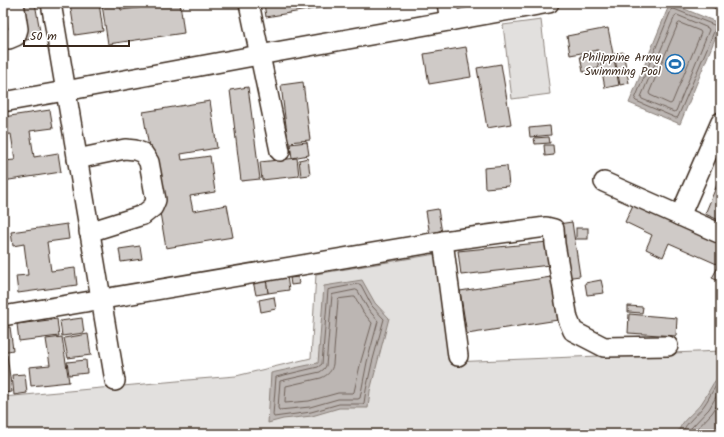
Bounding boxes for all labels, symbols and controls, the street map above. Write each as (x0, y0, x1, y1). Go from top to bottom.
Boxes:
scale bar (24, 22, 129, 48)
text: 50 m (30, 27, 57, 46)
place label: Philippine Army Swimming Pool (582, 48, 661, 81)
sports icon: Philippine Army Swimming Pool (664, 53, 686, 75)

